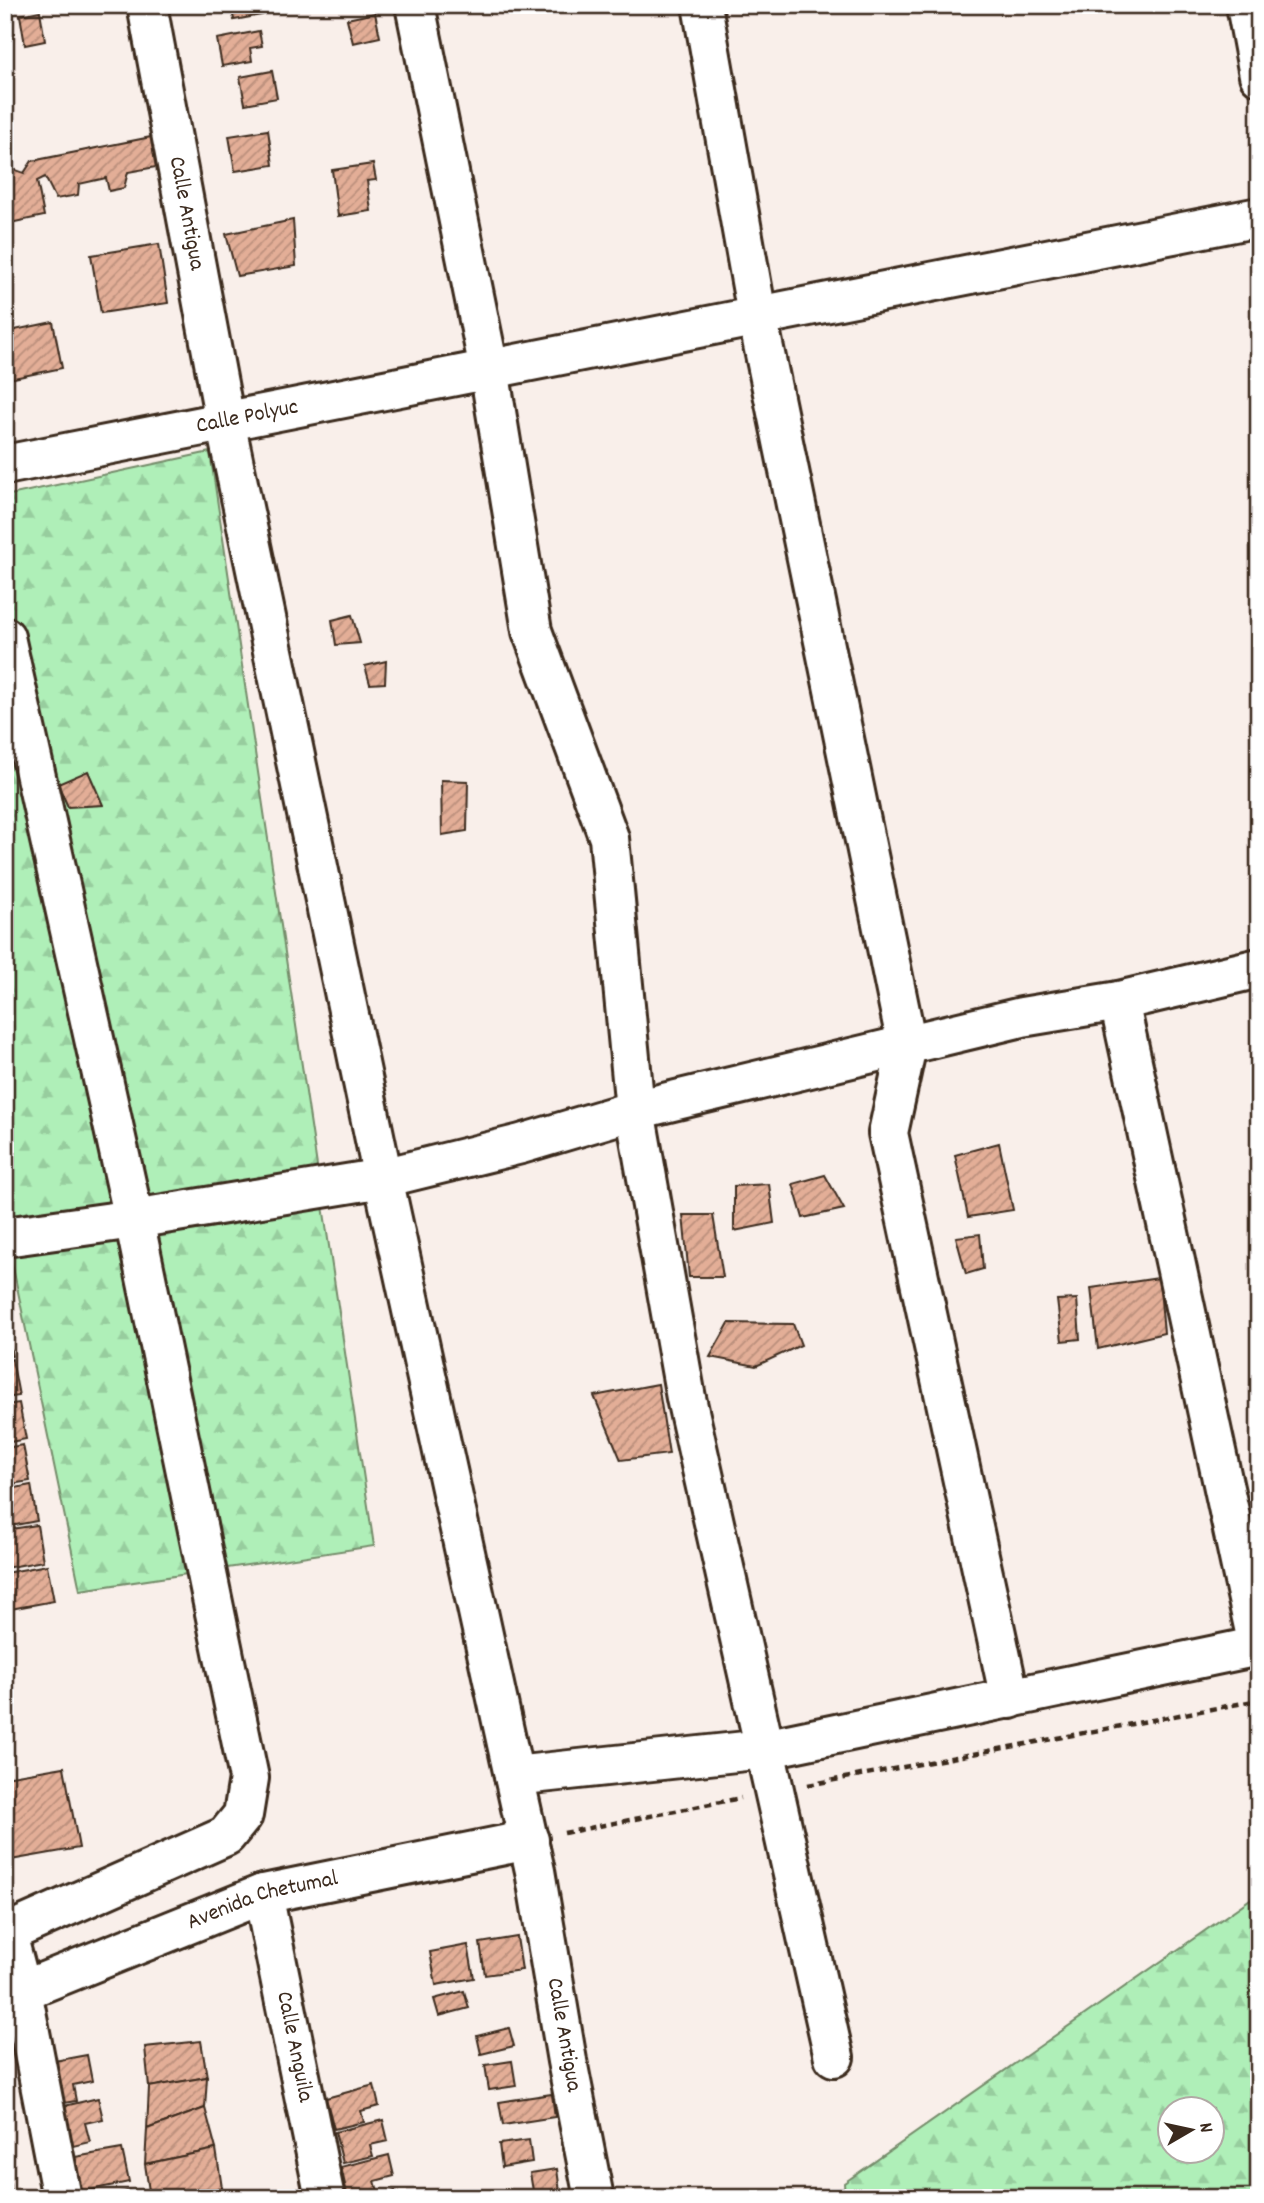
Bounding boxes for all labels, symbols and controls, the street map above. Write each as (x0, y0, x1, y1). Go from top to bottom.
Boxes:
street label: Calle Antigua (159, 154, 213, 274)
street label: Calle Polyuc (193, 391, 301, 443)
street label: Avenida Chetumal (182, 1863, 342, 1939)
street label: Calle Antigua (537, 1975, 589, 2096)
street label: Calle Anguila (267, 1989, 322, 2106)
north arrow (1156, 2094, 1226, 2164)
text: N (1190, 2121, 1218, 2135)

